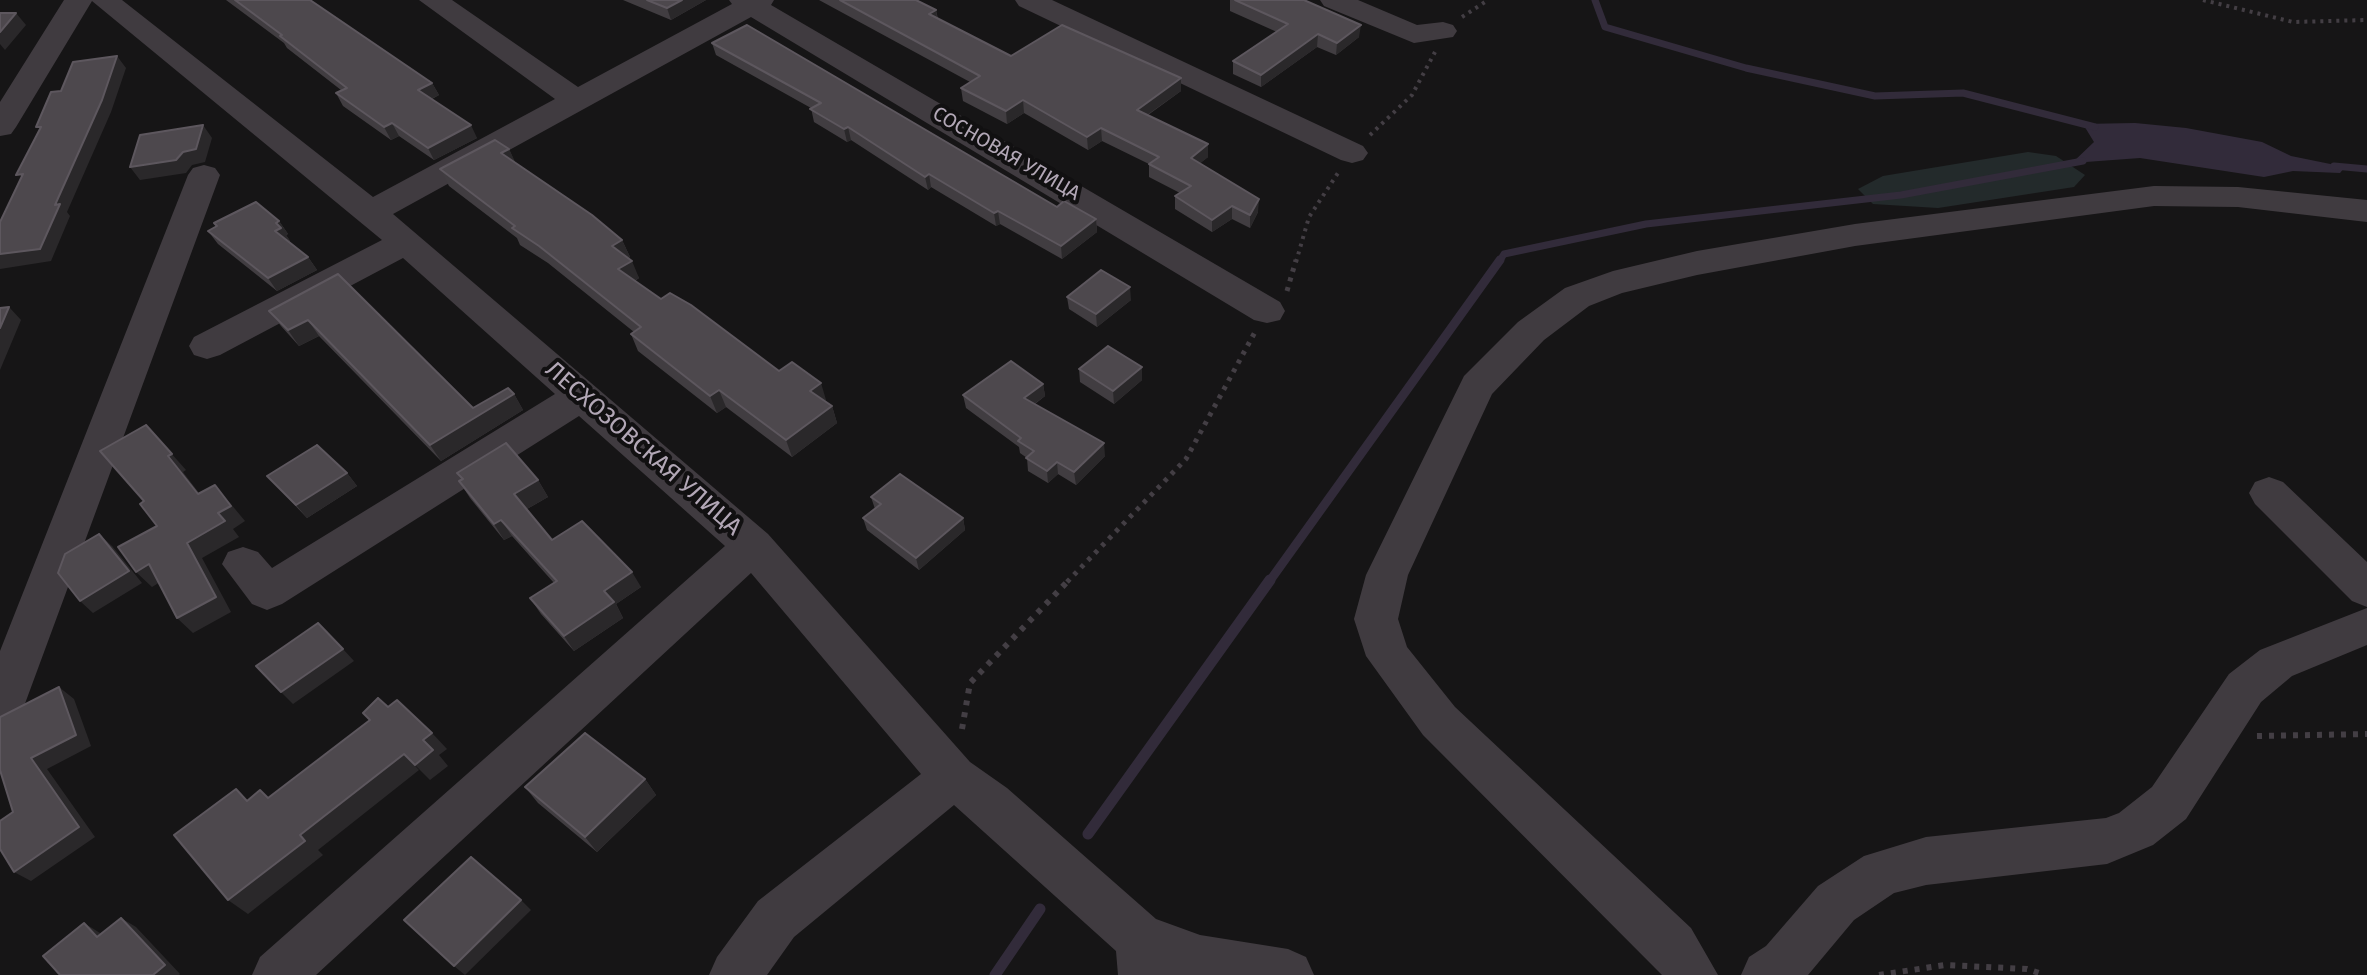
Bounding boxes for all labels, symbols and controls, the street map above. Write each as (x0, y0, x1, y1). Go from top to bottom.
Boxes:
street label: СОСНОВАЯ УЛИЦА (928, 102, 1084, 206)
street label: ЛЕСХОЗОВСКАЯ УЛИЦА (539, 356, 747, 542)

